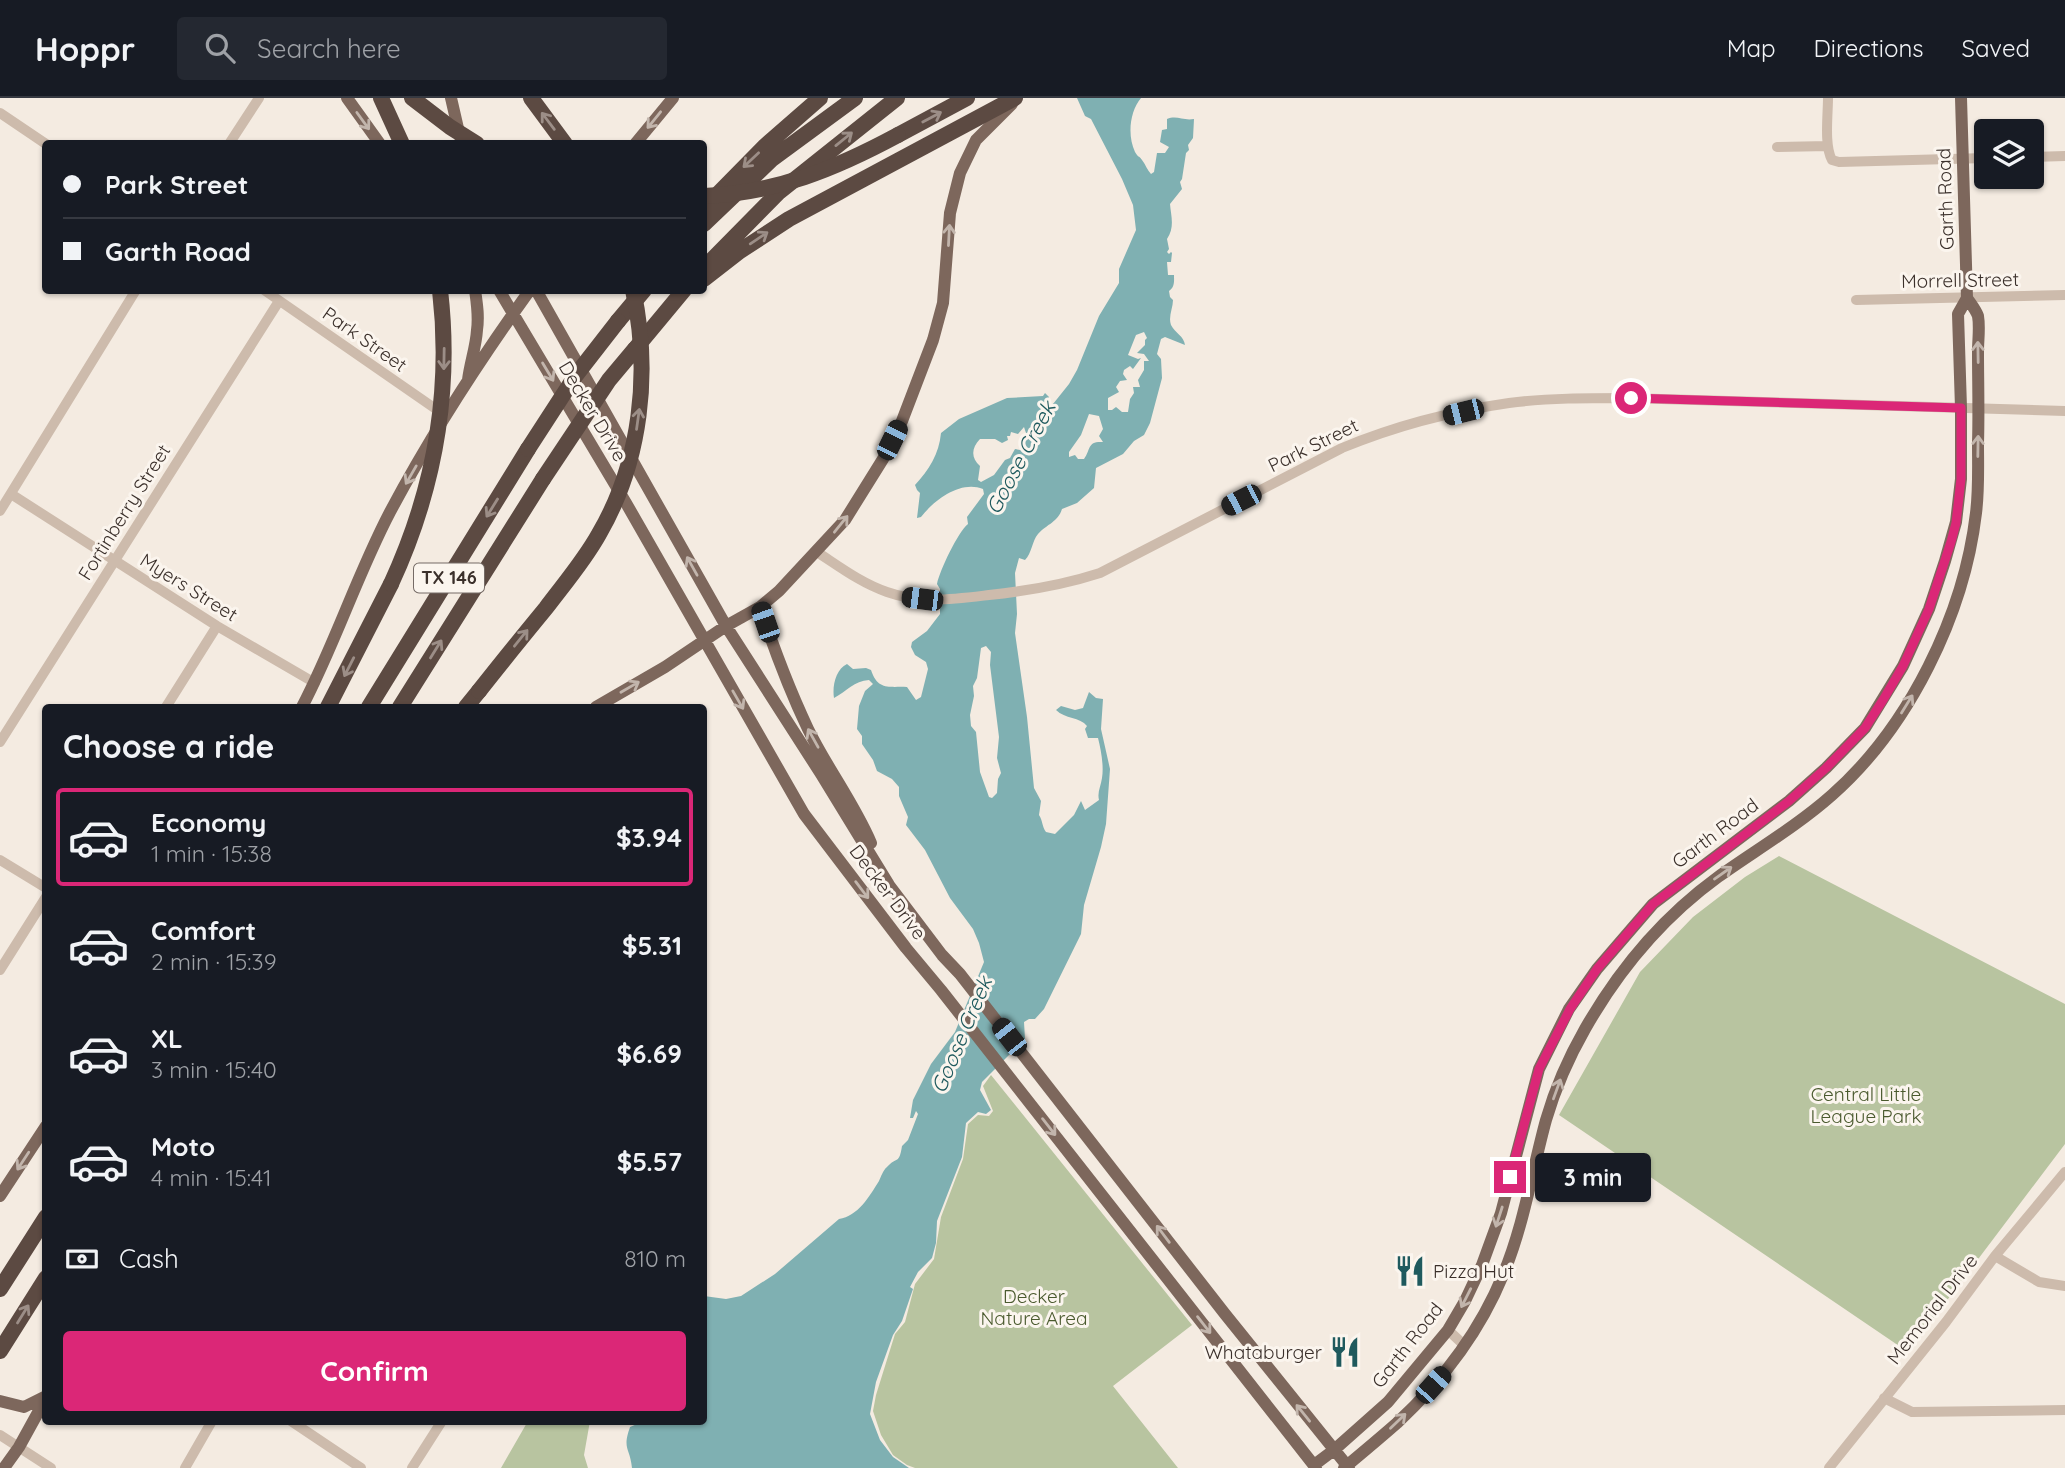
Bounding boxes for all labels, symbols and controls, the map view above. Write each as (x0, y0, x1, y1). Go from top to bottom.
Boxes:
search box (177, 17, 667, 80)
text: Hoppr (35, 28, 135, 69)
icon: search (201, 29, 239, 67)
text: Search here (257, 32, 401, 65)
text: Map (1727, 33, 1776, 63)
text: Directions (1814, 33, 1924, 63)
text: Saved (1962, 33, 2030, 63)
one-way arrow (922, 109, 942, 123)
one-way arrow (356, 111, 370, 130)
one-way arrow (646, 111, 661, 129)
one-way arrow (541, 112, 556, 131)
map controls (1974, 119, 2044, 189)
button: layers (1974, 119, 2044, 189)
one-way arrow (834, 132, 852, 147)
street label: Garth Road (1931, 148, 1959, 250)
one-way arrow (743, 151, 760, 168)
text: Park Street (105, 168, 248, 201)
one-way arrow (942, 223, 955, 246)
one-way arrow (748, 231, 768, 245)
text: Garth Road (105, 235, 251, 268)
street label: Morrell Street (1901, 267, 2019, 293)
street label: Park Street (318, 301, 412, 377)
one-way arrow (1971, 341, 1985, 364)
one-way arrow (437, 347, 451, 370)
street label: Decker Drive (554, 356, 632, 466)
one-way arrow (541, 362, 555, 382)
route start (1615, 382, 1647, 414)
water label: Goose Creek (980, 395, 1061, 518)
car (1441, 397, 1486, 427)
one-way arrow (632, 408, 645, 431)
street label: Park Street (1264, 413, 1362, 477)
car (874, 417, 911, 463)
one-way arrow (1971, 435, 1985, 458)
street label: Fortinberry Street (73, 440, 175, 584)
one-way arrow (404, 464, 418, 484)
car (1218, 481, 1265, 519)
one-way arrow (485, 497, 499, 517)
one-way arrow (834, 515, 849, 533)
street label: Myers Street (136, 548, 242, 626)
one-way arrow (685, 557, 699, 577)
road number: TX 146 (414, 564, 484, 592)
car (900, 586, 945, 612)
car (749, 599, 782, 645)
one-way arrow (514, 629, 529, 648)
one-way arrow (429, 640, 443, 660)
one-way arrow (341, 656, 355, 677)
one-way arrow (620, 680, 640, 694)
one-way arrow (732, 689, 745, 710)
one-way arrow (1900, 695, 1914, 715)
text: Choose a ride (63, 726, 275, 766)
one-way arrow (806, 728, 820, 748)
street label: Garth Road (1667, 793, 1763, 873)
icon: car (67, 806, 130, 869)
text: Economy (151, 806, 266, 839)
text: $3.94 (616, 821, 682, 854)
text: 1 min · 15:38 (151, 839, 272, 868)
street label: Decker Drive (844, 840, 932, 944)
one-way arrow (1713, 866, 1732, 880)
one-way arrow (854, 881, 869, 900)
icon: car (67, 914, 130, 977)
text: Comfort (151, 914, 256, 947)
text: $5.31 (622, 929, 682, 962)
text: 2 min · 15:39 (151, 947, 277, 976)
water label: Goose Creek (925, 971, 998, 1097)
car (988, 1014, 1031, 1060)
icon: car (67, 1022, 130, 1085)
text: XL (151, 1022, 183, 1055)
text: $6.69 (616, 1037, 682, 1070)
text: 3 min · 15:40 (151, 1055, 277, 1084)
one-way arrow (1552, 1079, 1564, 1101)
park label: Central Little League Park (1810, 1082, 1922, 1128)
one-way arrow (1041, 1117, 1057, 1135)
icon: car (67, 1130, 130, 1193)
text: Moto (151, 1130, 215, 1163)
text: $5.57 (617, 1145, 682, 1178)
one-way arrow (15, 1151, 30, 1170)
callout: 3 min (1534, 1152, 1650, 1202)
route end (1494, 1161, 1526, 1193)
text: 4 min · 15:41 (151, 1163, 271, 1192)
text: 3 min (1563, 1163, 1623, 1192)
one-way arrow (1491, 1206, 1504, 1228)
one-way arrow (1156, 1225, 1171, 1243)
icon: cash (63, 1240, 101, 1278)
text: Cash (119, 1242, 179, 1275)
text: 810 m (624, 1244, 686, 1273)
street label: Memorial Drive (1881, 1249, 1983, 1369)
restaurant icon: Pizza Hut (1393, 1254, 1427, 1288)
place label: Pizza Hut (1433, 1259, 1514, 1283)
park label: Decker Nature Area (981, 1284, 1087, 1330)
one-way arrow (1458, 1287, 1472, 1308)
street label: Garth Road (1366, 1297, 1448, 1393)
one-way arrow (16, 1305, 30, 1325)
one-way arrow (1197, 1316, 1212, 1334)
button: Confirm (63, 1331, 686, 1411)
restaurant icon: Whataburger (1328, 1335, 1362, 1369)
place label: Whataburger (1205, 1340, 1323, 1364)
car (1412, 1362, 1455, 1408)
one-way arrow (1296, 1404, 1311, 1422)
one-way arrow (1390, 1412, 1407, 1429)

